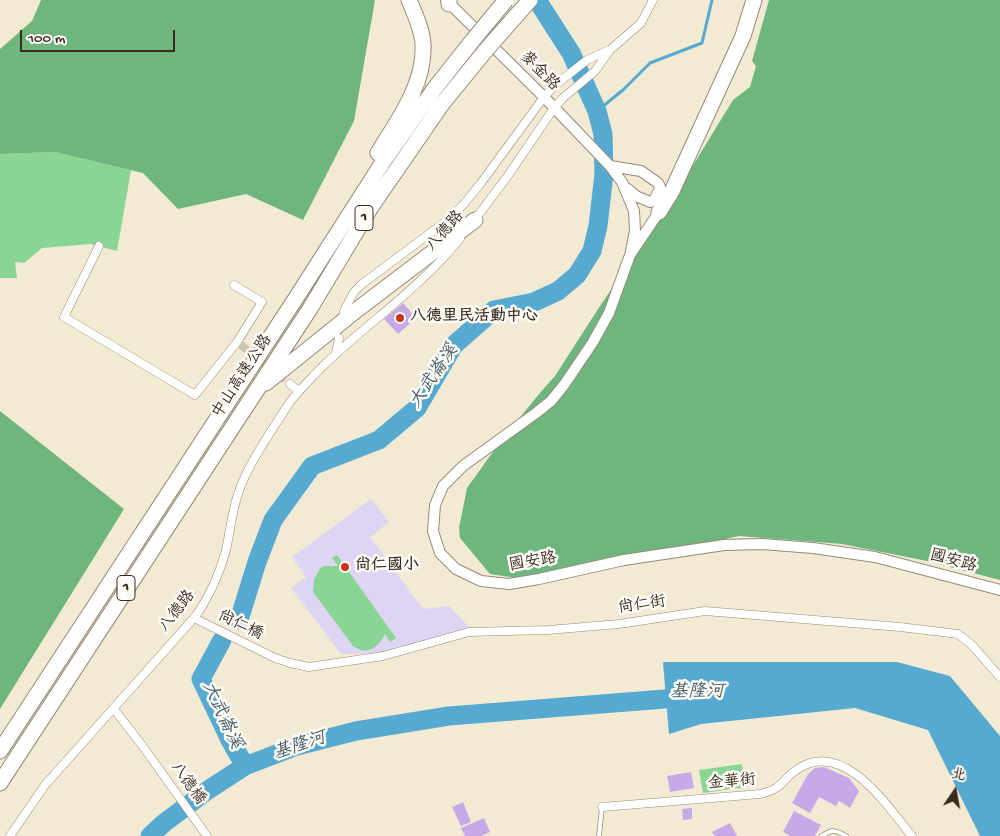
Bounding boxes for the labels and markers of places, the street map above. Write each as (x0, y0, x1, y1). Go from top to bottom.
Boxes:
place label: 八德里民活動中心 (410, 308, 538, 328)
marker: 八德里民活動中心 (394, 312, 406, 324)
place label: 尚仁國小 (355, 557, 419, 577)
marker: 尚仁國小 (339, 561, 351, 573)

